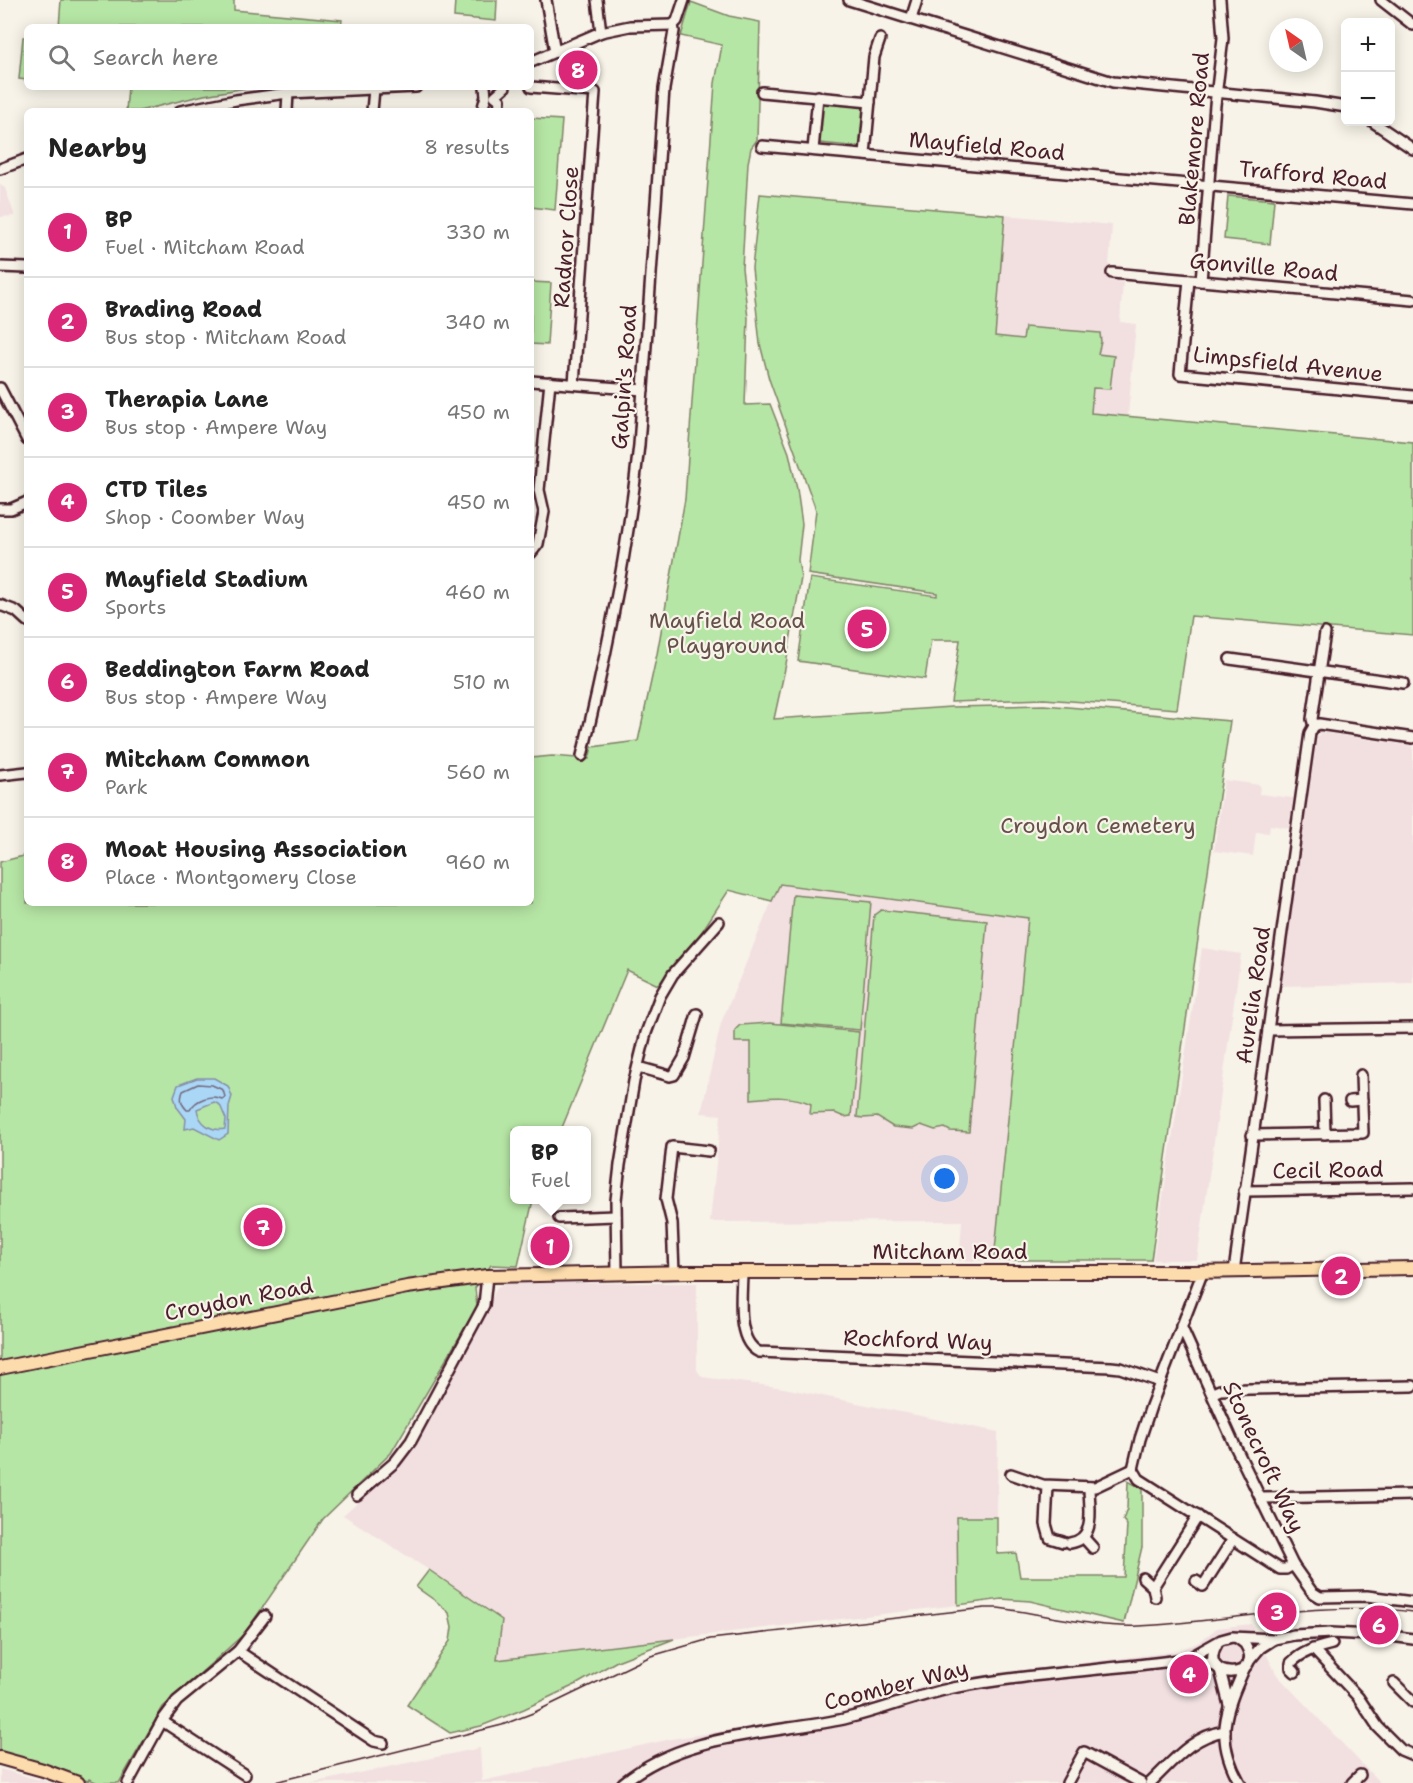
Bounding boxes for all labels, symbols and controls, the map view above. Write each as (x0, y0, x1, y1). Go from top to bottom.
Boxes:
north arrow (1269, 18, 1323, 72)
map controls (1341, 18, 1395, 126)
button: + (1341, 18, 1395, 72)
search box (24, 24, 534, 90)
icon: search (45, 41, 78, 74)
text: Search here (93, 43, 219, 72)
pin: 8 (558, 48, 598, 92)
street label: Blakemore Road (1172, 51, 1216, 227)
button: − (1341, 72, 1395, 126)
street label: Mayfield Road (908, 125, 1066, 167)
text: Nearby (48, 130, 147, 165)
text: 8 results (424, 134, 510, 160)
street label: Trafford Road (1238, 154, 1388, 196)
street label: Radnor Close (547, 165, 585, 309)
text: BP (105, 205, 133, 234)
text: 1 (63, 219, 72, 245)
text: 330 m (446, 219, 510, 245)
text: Fuel · Mitcham Road (105, 234, 305, 260)
street label: Gonville Road (1188, 246, 1340, 288)
text: Brading Road (105, 295, 262, 324)
street label: Galpin's Road (604, 304, 644, 450)
text: 2 (61, 309, 75, 335)
text: 340 m (445, 309, 510, 335)
text: Bus stop · Mitcham Road (105, 324, 346, 350)
street label: Limpsfield Avenue (1192, 340, 1384, 388)
text: Therapia Lane (105, 385, 269, 414)
text: 3 (61, 399, 75, 425)
text: 450 m (446, 399, 510, 425)
text: Bus stop · Ampere Way (105, 414, 327, 440)
text: CTD Tiles (105, 475, 208, 504)
text: 4 (61, 489, 75, 515)
text: 450 m (446, 489, 510, 515)
text: Shop · Coomber Way (105, 504, 305, 530)
text: Mayfield Stadium (105, 565, 308, 594)
text: 5 (61, 579, 74, 605)
text: 460 m (445, 579, 510, 605)
text: Sports (105, 594, 166, 620)
park label: Mayfield Road Playground (649, 606, 805, 660)
pin: 5 (848, 606, 886, 652)
text: Beddington Farm Road (105, 655, 370, 684)
text: 6 (61, 669, 75, 695)
text: 510 m (453, 669, 510, 695)
text: Bus stop · Ampere Way (105, 684, 327, 710)
text: Mitcham Common (105, 745, 310, 774)
text: 7 (61, 759, 75, 785)
text: 560 m (447, 759, 510, 785)
text: Park (105, 774, 148, 800)
park label: Croydon Cemetery (1000, 811, 1196, 840)
text: Moat Housing Association (105, 835, 407, 864)
text: 8 (61, 849, 75, 875)
text: 960 m (445, 849, 510, 875)
text: Place · Montgomery Close (105, 864, 357, 890)
street label: Aurelia Road (1229, 924, 1277, 1066)
popup (510, 1126, 591, 1204)
text: BP (531, 1138, 559, 1167)
street label: Cecil Road (1272, 1155, 1384, 1185)
your location (930, 1164, 959, 1193)
text: Fuel (531, 1167, 570, 1193)
pin: 7 (244, 1204, 282, 1250)
pin: 1 (530, 1224, 570, 1268)
street label: Mitcham Road (872, 1237, 1028, 1266)
pin: 2 (1322, 1254, 1360, 1298)
street label: Croydon Road (162, 1270, 316, 1328)
street label: Rochford Way (843, 1323, 993, 1357)
street label: Stonecroft Way (1216, 1376, 1312, 1538)
pin: 3 (1258, 1590, 1296, 1634)
pin: 6 (1360, 1602, 1398, 1648)
pin: 4 (1170, 1652, 1208, 1696)
street label: Coomber Way (821, 1653, 971, 1717)

